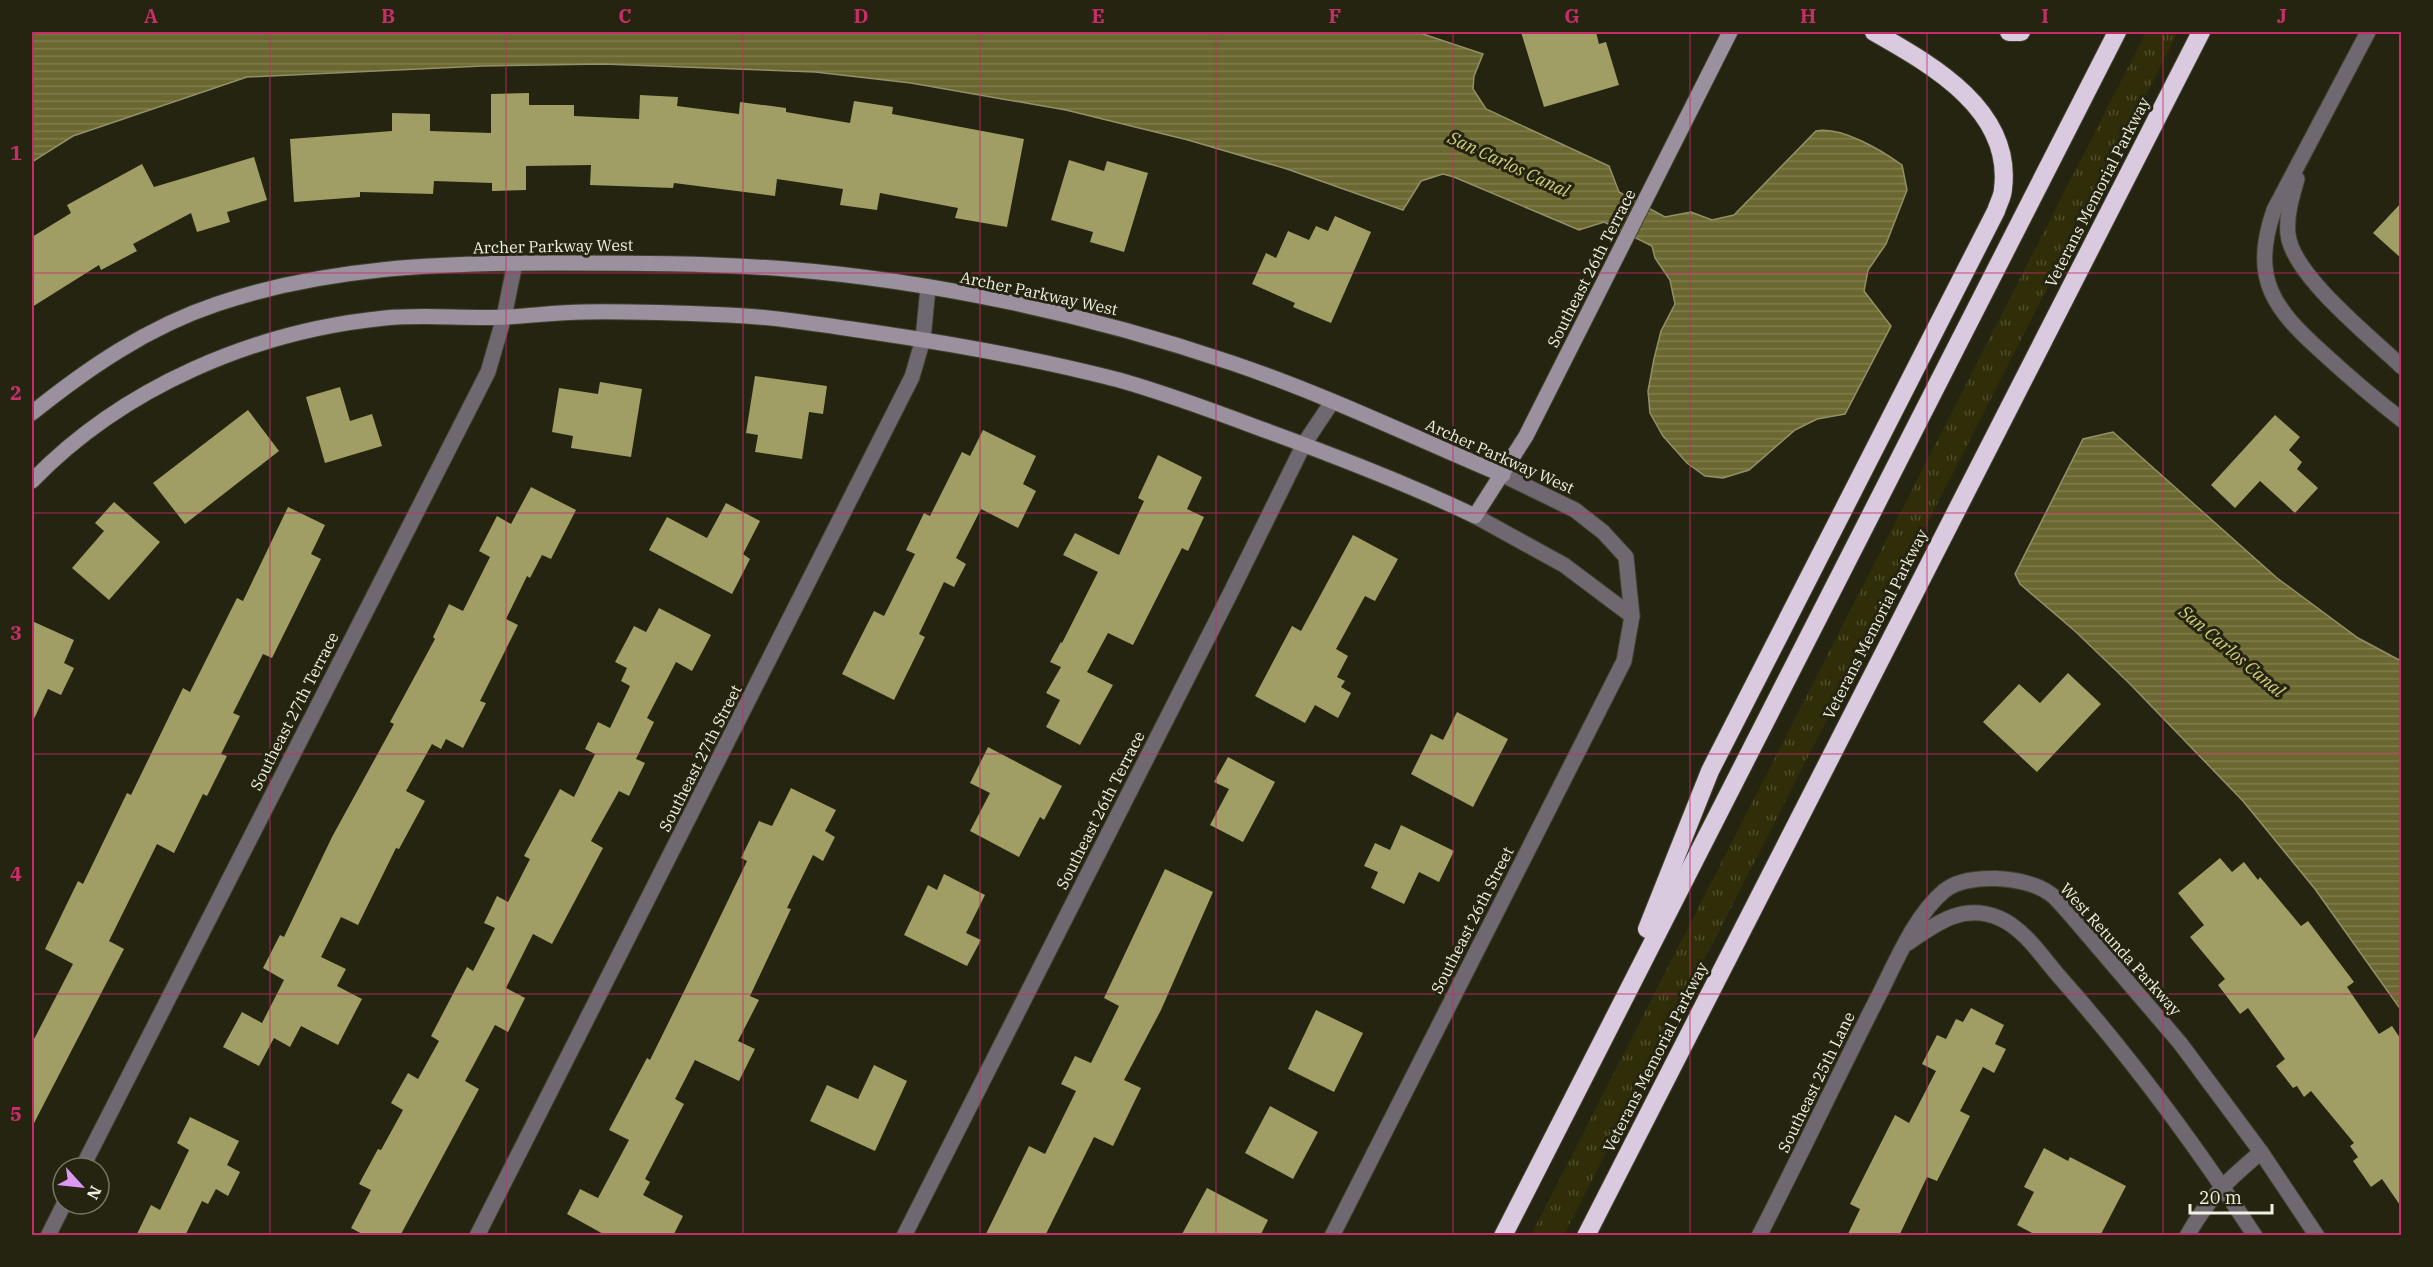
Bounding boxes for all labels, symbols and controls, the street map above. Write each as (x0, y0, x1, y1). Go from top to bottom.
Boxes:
text: A (144, 2, 158, 29)
text: B (381, 2, 395, 29)
text: C (618, 2, 632, 29)
text: D (853, 2, 869, 29)
text: E (1091, 2, 1105, 29)
text: F (1329, 2, 1341, 29)
text: G (1564, 2, 1580, 29)
text: H (1800, 2, 1816, 29)
text: I (2041, 2, 2049, 29)
text: J (2277, 2, 2287, 29)
street label: Veterans Memorial Parkway (2040, 93, 2154, 290)
water label: San Carlos Canal (1444, 125, 1574, 203)
text: 1 (10, 139, 22, 166)
street label: Southeast 26th Terrace (1542, 186, 1640, 350)
street label: Archer Parkway West (473, 235, 634, 257)
street label: Archer Parkway West (958, 267, 1120, 320)
text: 2 (10, 379, 22, 406)
street label: Archer Parkway West (1423, 414, 1578, 498)
street label: Veterans Memorial Parkway (1818, 525, 1932, 722)
water label: San Carlos Canal (2173, 599, 2291, 703)
text: 3 (10, 619, 22, 646)
street label: Southeast 27th Terrace (245, 629, 343, 793)
street label: Southeast 27th Street (654, 681, 746, 835)
street label: Southeast 26th Terrace (1051, 728, 1149, 892)
street label: Southeast 26th Street (1426, 843, 1518, 997)
text: 4 (10, 860, 22, 887)
street label: West Retunda Parkway (2056, 878, 2186, 1020)
street label: Veterans Memorial Parkway (1598, 958, 1712, 1155)
street label: Southeast 25th Lane (1773, 1008, 1859, 1156)
text: 5 (10, 1100, 22, 1127)
north arrow (51, 1156, 111, 1216)
scale bar (2190, 1177, 2272, 1215)
text: N (83, 1183, 106, 1203)
text: 20 m (2199, 1186, 2242, 1209)

